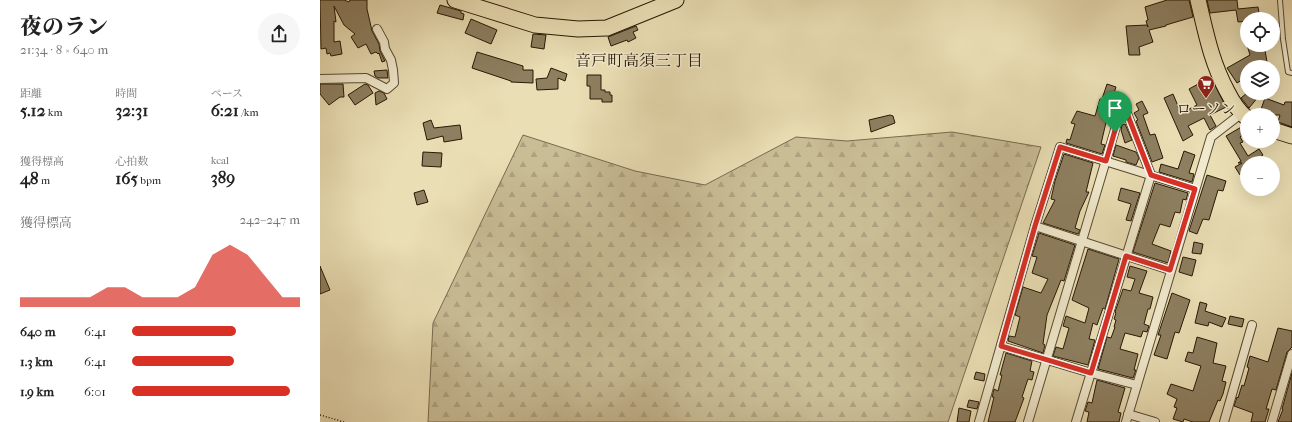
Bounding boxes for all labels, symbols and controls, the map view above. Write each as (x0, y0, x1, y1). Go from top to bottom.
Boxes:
map controls (1240, 12, 1280, 196)
button: locate (1240, 12, 1280, 52)
button: share (258, 13, 300, 55)
text: 夜のラン (20, 14, 108, 40)
text: 21:34 · 8 × 640 m (20, 42, 108, 57)
district label: 音戸町高須三丁目 (575, 51, 703, 70)
button: layers (1240, 60, 1280, 100)
supermarket icon: ローソン (1196, 74, 1216, 99)
text: 距離 (20, 87, 42, 100)
text: 時間 (115, 87, 137, 100)
text: ペース (211, 87, 243, 100)
pin (1098, 91, 1132, 132)
icon: arrive (1104, 97, 1126, 119)
text: 5.12 (20, 100, 45, 120)
text: 32:31 (115, 100, 148, 120)
text: 6:21 (211, 100, 239, 120)
place label: ローソン (1176, 100, 1236, 118)
text: km (45, 106, 63, 119)
text: /km (239, 106, 259, 119)
button: + (1240, 108, 1280, 148)
text: kcal (211, 154, 229, 167)
text: 獲得標高 (20, 155, 64, 168)
text: 心拍数 (115, 155, 148, 168)
button: − (1240, 156, 1280, 196)
text: 389 (211, 167, 235, 187)
text: 48 (20, 168, 39, 188)
text: 165 (115, 168, 138, 188)
text: m (39, 174, 50, 187)
text: bpm (138, 174, 161, 187)
text: 242–247 m (239, 212, 300, 227)
text: 獲得標高 (20, 215, 72, 230)
text: 640 m (20, 324, 55, 339)
text: 6:41 (84, 324, 107, 339)
text: 1.3 km (20, 354, 53, 369)
text: 6:41 (84, 354, 107, 369)
text: 1.9 km (20, 384, 54, 399)
text: 6:01 (84, 384, 106, 399)

